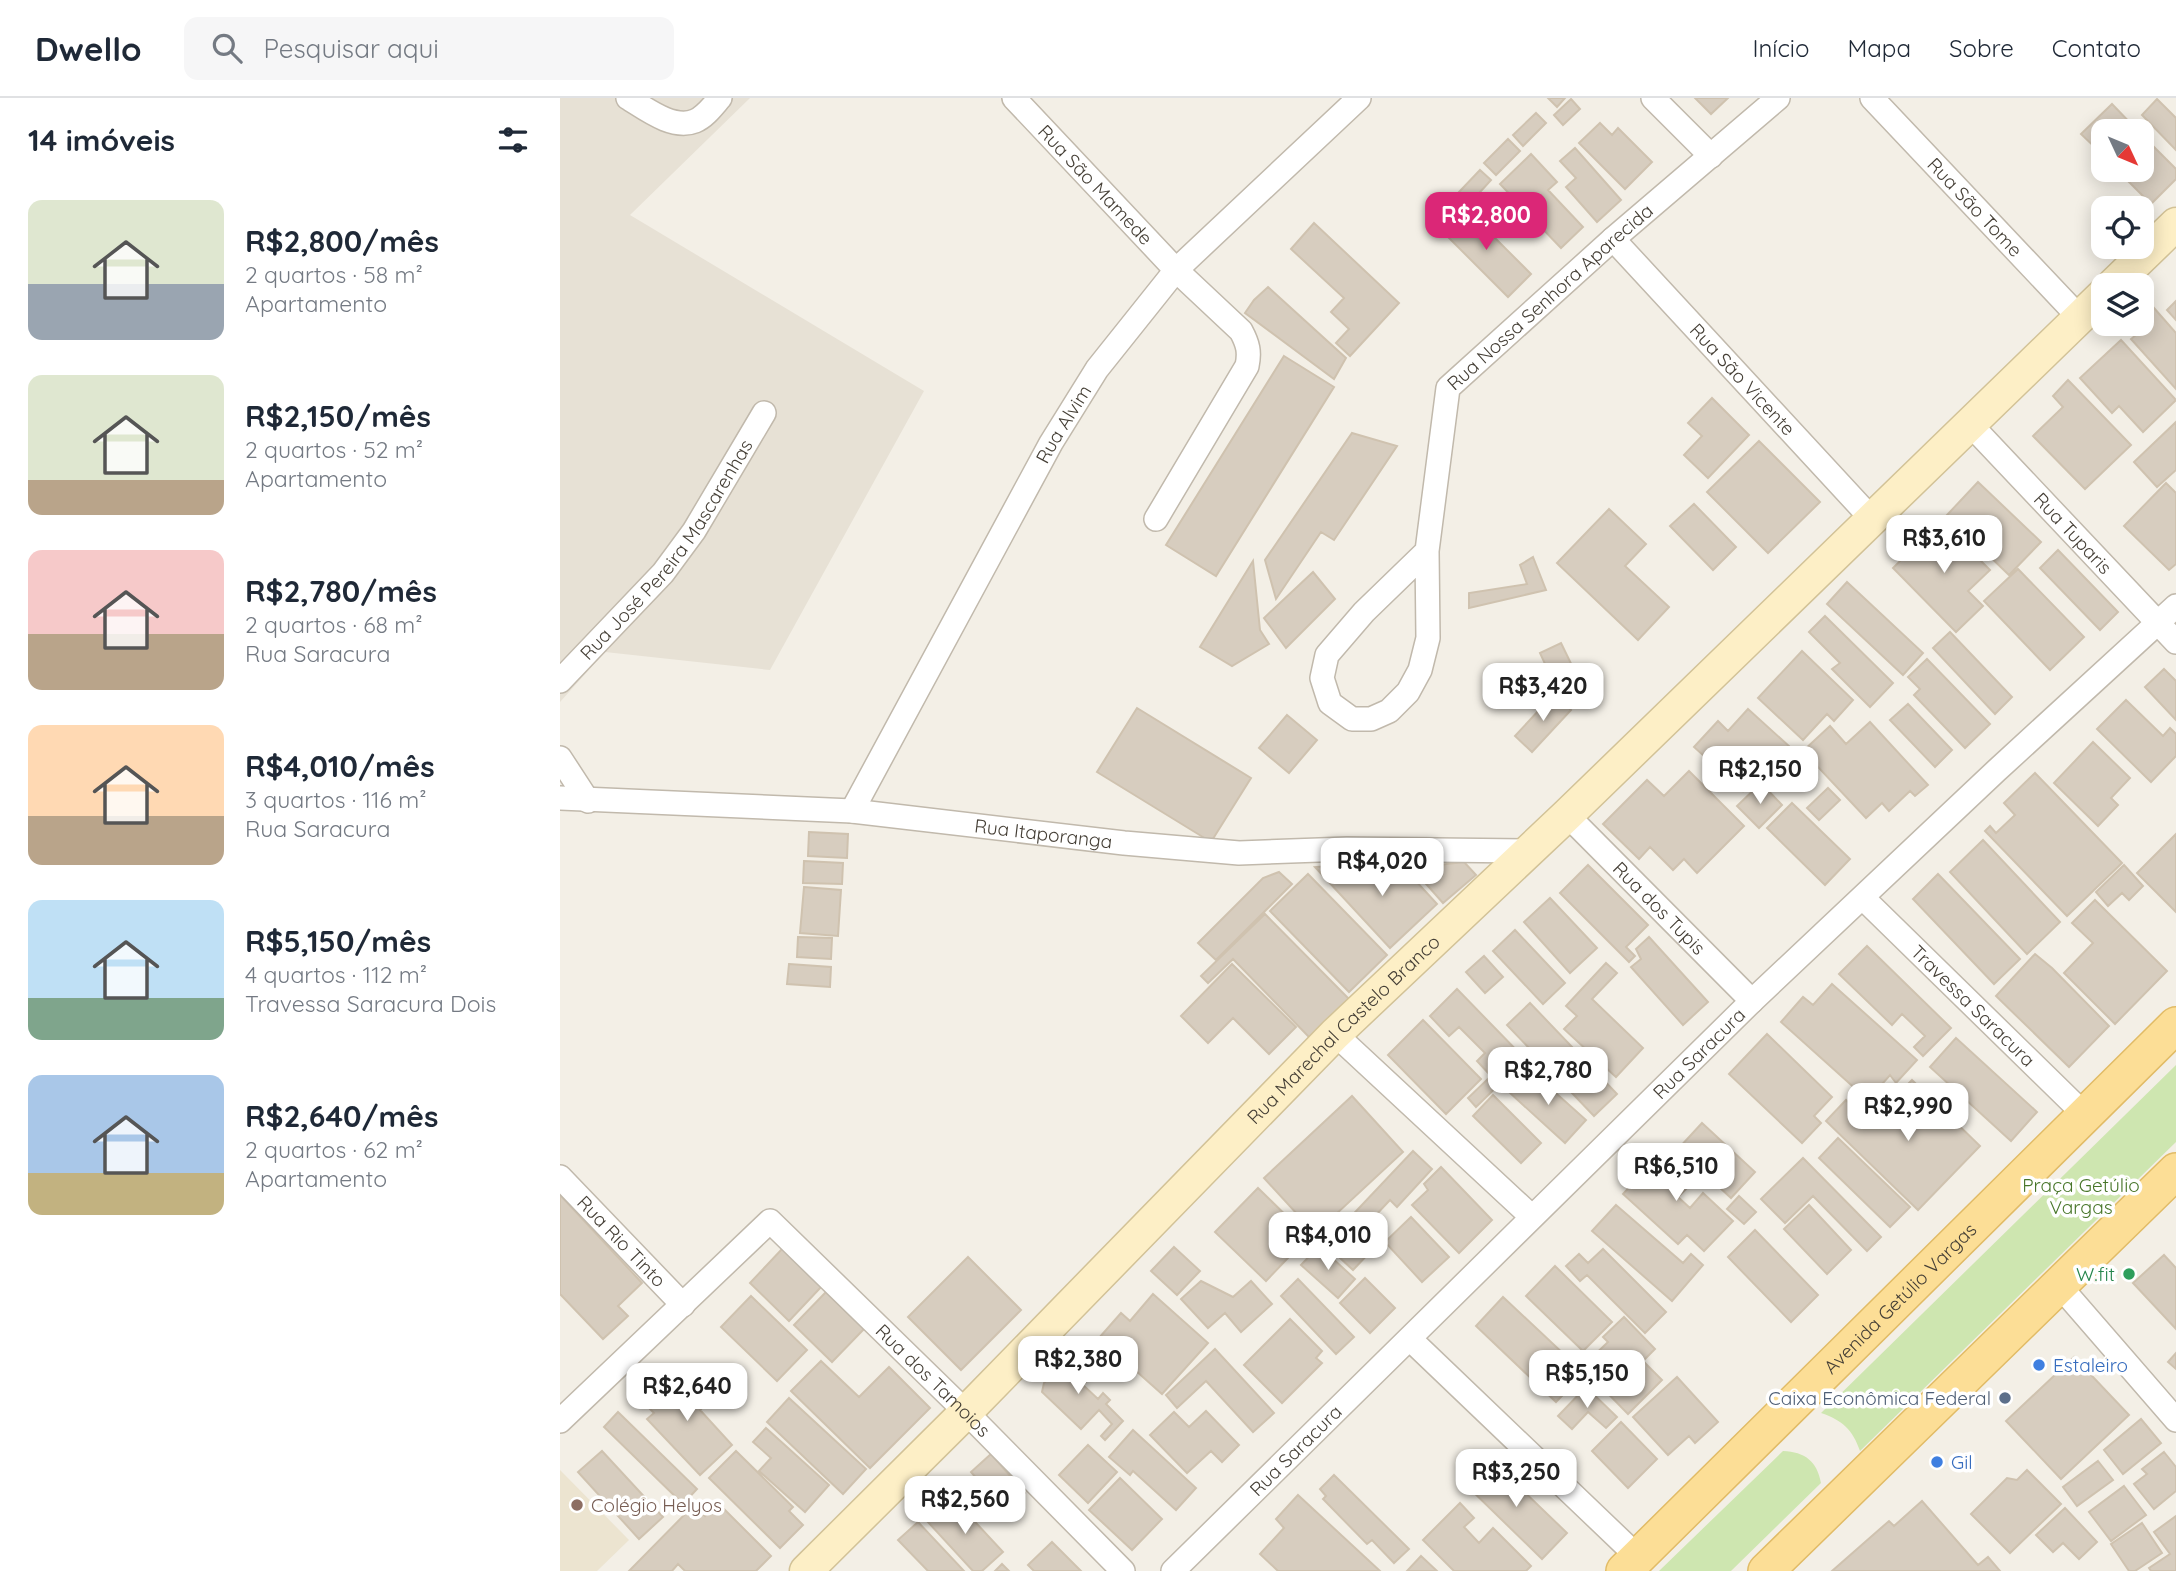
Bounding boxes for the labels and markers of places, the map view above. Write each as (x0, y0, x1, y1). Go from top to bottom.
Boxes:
pin: R$2,800 (1421, 192, 1551, 252)
pin: R$3,610 (1879, 516, 2009, 575)
pin: R$3,420 (1478, 664, 1608, 723)
pin: R$2,150 (1695, 746, 1825, 806)
pin: R$4,020 (1317, 838, 1447, 898)
pin: R$2,780 (1483, 1048, 1613, 1107)
pin: R$2,990 (1843, 1084, 1973, 1143)
pin: R$6,510 (1611, 1144, 1741, 1203)
pin: R$4,010 (1263, 1212, 1393, 1272)
place label: W.fit (2076, 1262, 2115, 1286)
marker: W.fit (2121, 1266, 2137, 1282)
pin: R$2,380 (1013, 1336, 1143, 1396)
pin: R$5,150 (1522, 1350, 1652, 1410)
place label: Estaleiro (2053, 1353, 2128, 1377)
marker: Estaleiro (2031, 1357, 2047, 1373)
pin: R$2,640 (622, 1364, 752, 1423)
place label: Caixa Econômica Federal (1768, 1386, 1991, 1410)
marker: Caixa Econômica Federal (1997, 1390, 2013, 1406)
pin: R$3,250 (1451, 1450, 1581, 1509)
place label: Gil (1951, 1450, 1973, 1474)
marker: Gil (1929, 1454, 1945, 1470)
pin: R$2,560 (900, 1476, 1030, 1536)
place label: Colégio Helyos (591, 1493, 722, 1517)
marker: Colégio Helyos (569, 1497, 585, 1513)

